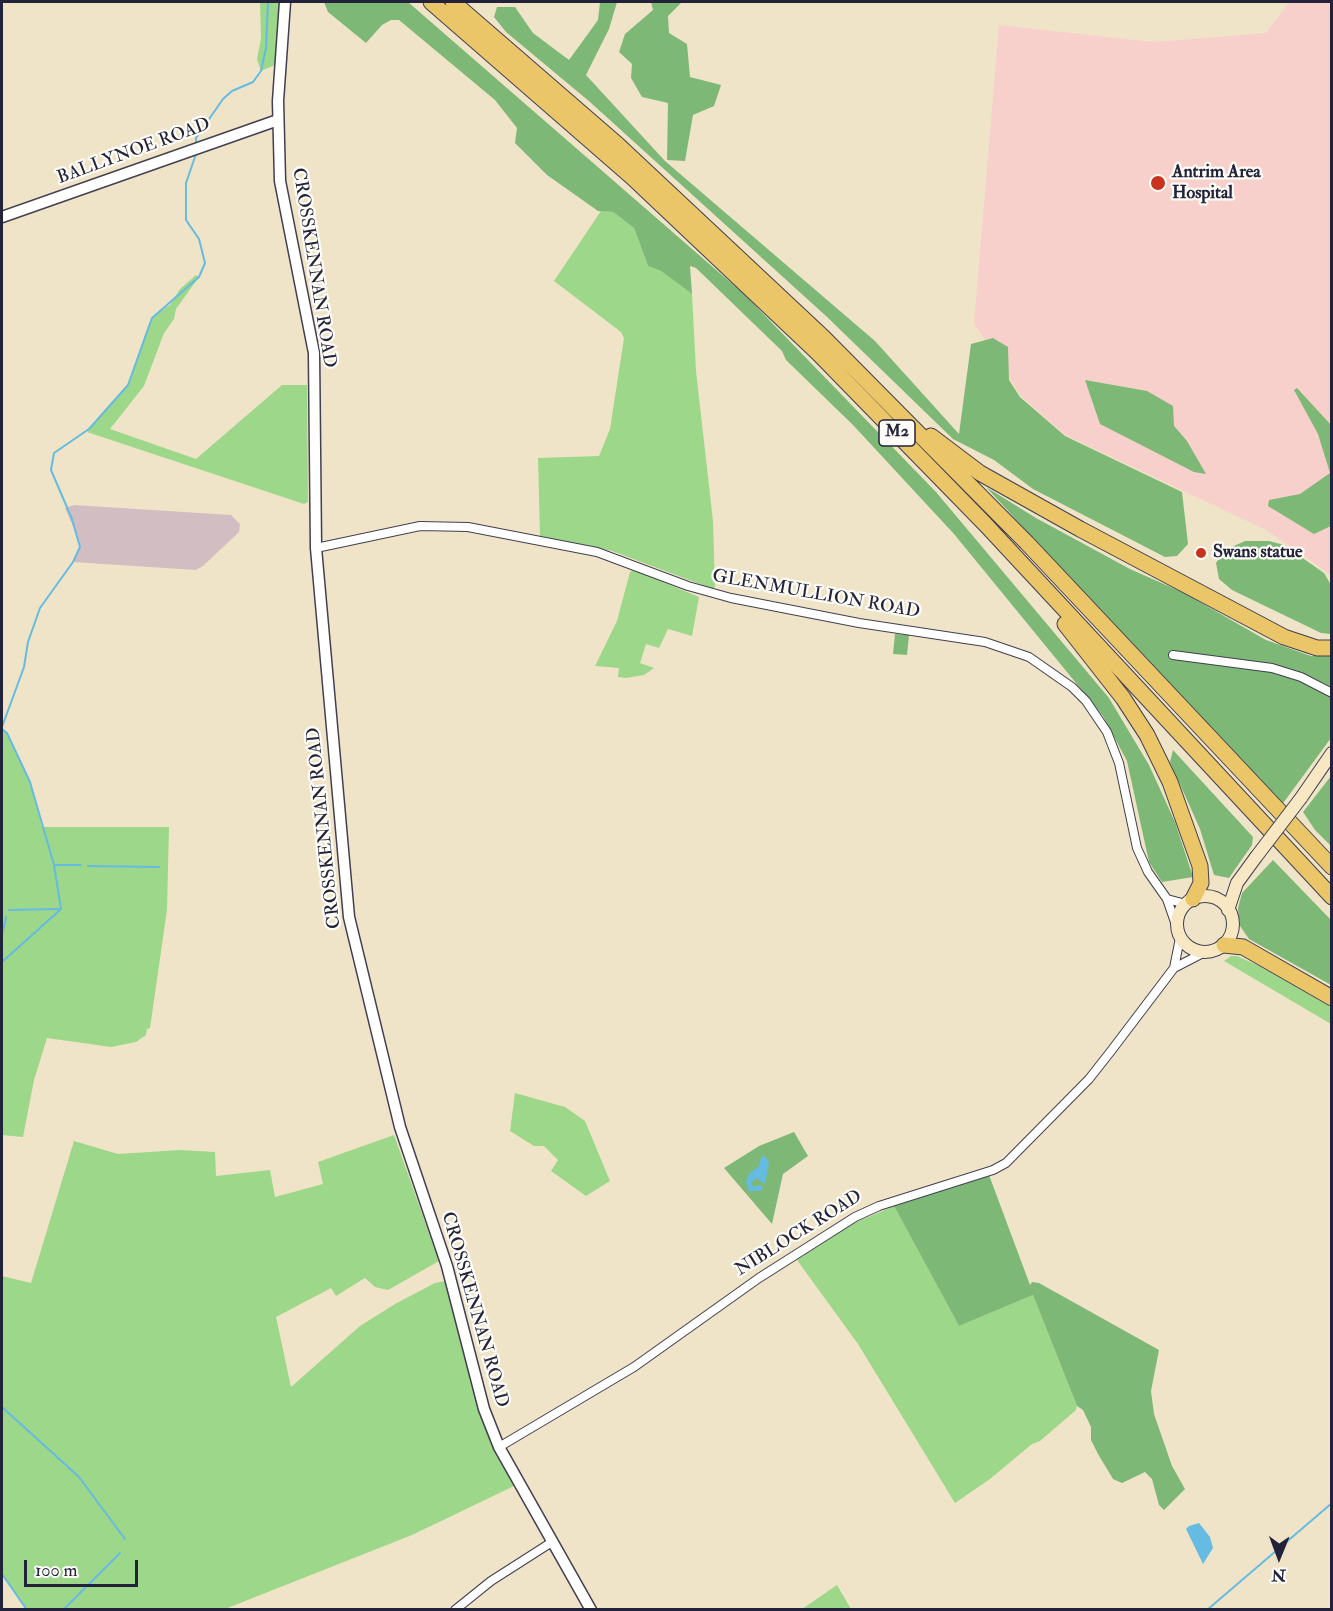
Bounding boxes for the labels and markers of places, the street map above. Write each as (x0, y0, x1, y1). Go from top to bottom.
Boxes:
place label: Antrim Area Hospital (1172, 162, 1261, 204)
marker: Antrim Area Hospital (1149, 174, 1167, 192)
place label: Swans statue (1213, 542, 1303, 564)
marker: Swans statue (1194, 546, 1208, 560)

